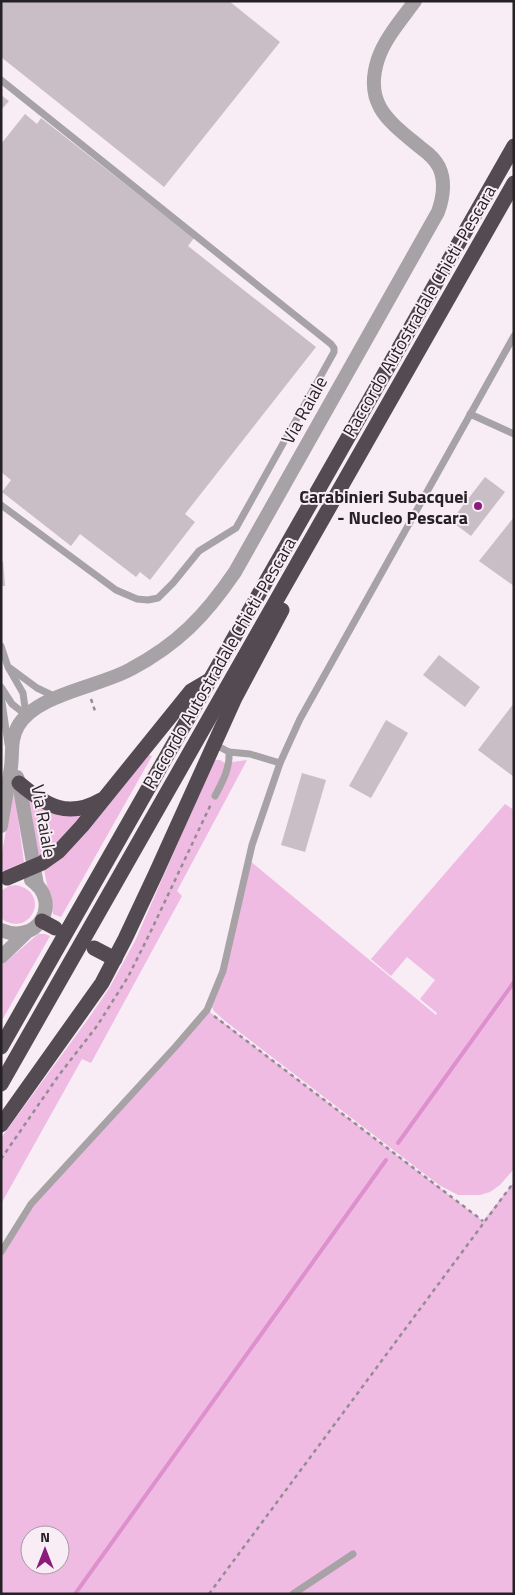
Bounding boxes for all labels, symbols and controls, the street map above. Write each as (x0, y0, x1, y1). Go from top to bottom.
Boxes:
street label: Raccordo Autostradale Chieti-Pescara (336, 180, 502, 442)
street label: Via Raiale (274, 371, 334, 449)
place label: Carabinieri Subacquei - Nucleo Pescara (299, 483, 468, 531)
marker: Carabinieri Subacquei - Nucleo Pescara (472, 500, 484, 512)
street label: Raccordo Autostradale Chieti-Pescara (136, 532, 302, 794)
street label: Via Raiale (24, 782, 64, 860)
north arrow (20, 1525, 70, 1575)
text: N (40, 1526, 50, 1547)

